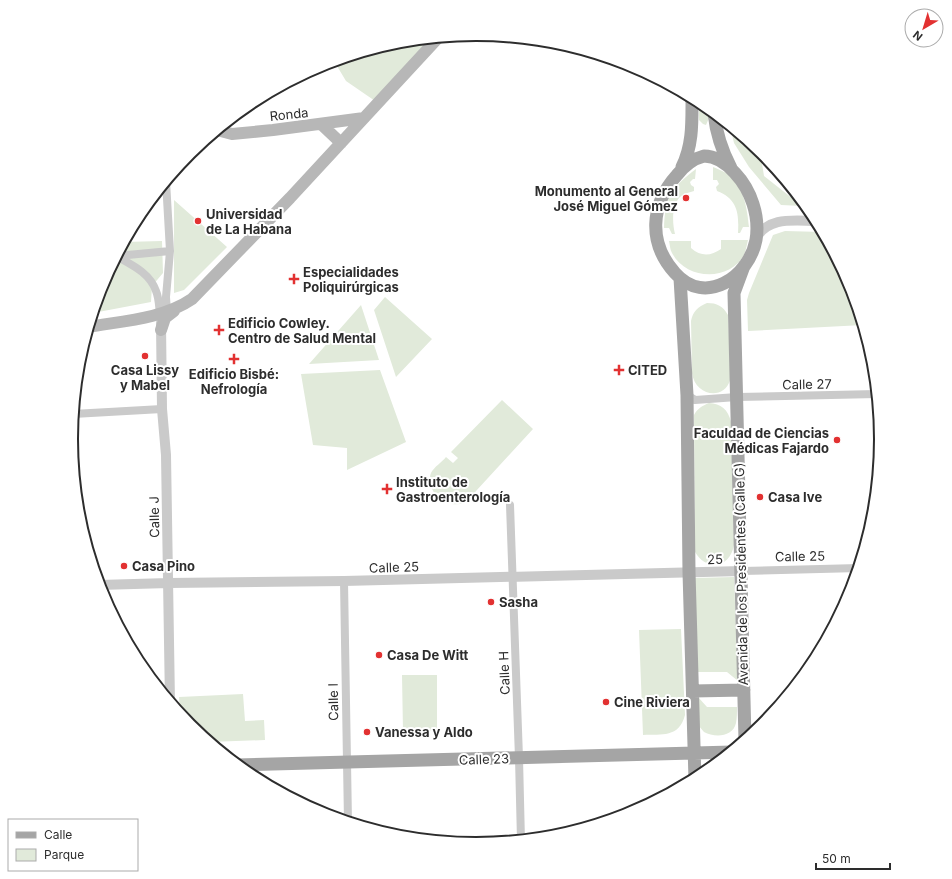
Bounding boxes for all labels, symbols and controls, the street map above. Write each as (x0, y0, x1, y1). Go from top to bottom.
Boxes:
north arrow (904, 8, 944, 48)
text: N (910, 28, 925, 44)
street label: Ronda (269, 104, 309, 124)
place label: Monumento al General José Miguel Gómez (535, 183, 678, 214)
marker: Monumento al General José Miguel Gómez (681, 193, 691, 203)
place label: Universidad de La Habana (206, 206, 292, 237)
marker: Universidad de La Habana (193, 216, 203, 226)
place label: Especialidades Poliquirúrgicas (303, 264, 399, 295)
marker: Especialidades Poliquirúrgicas (288, 273, 300, 285)
place label: Edificio Cowley. Centro de Salud Mental (228, 315, 376, 346)
marker: Edificio Cowley. Centro de Salud Mental (213, 324, 225, 336)
marker: Casa Lissy y Mabel (140, 351, 150, 361)
marker: Edificio Bisbé: Nefrología (228, 353, 240, 365)
place label: Casa Lissy y Mabel (111, 362, 179, 393)
place label: CITED (628, 362, 667, 378)
marker: CITED (613, 364, 625, 376)
place label: Edificio Bisbé: Nefrología (189, 366, 279, 397)
street label: Calle 27 (782, 376, 832, 392)
place label: Faculdad de Ciencias Médicas Fajardo (694, 425, 829, 456)
marker: Faculdad de Ciencias Médicas Fajardo (832, 435, 842, 445)
street label: Avenida de los Presidentes (Calle G) (731, 463, 751, 685)
place label: Instituto de Gastroenterología (396, 474, 510, 505)
marker: Instituto de Gastroenterología (381, 483, 393, 495)
place label: Casa Ive (768, 489, 822, 505)
marker: Casa Ive (755, 492, 765, 502)
street label: Calle J (146, 496, 162, 538)
street label: Calle 25 (775, 548, 825, 564)
street label: 25 (707, 551, 723, 567)
place label: Casa Pino (132, 558, 195, 574)
street label: Calle 25 (369, 558, 419, 576)
marker: Casa Pino (119, 561, 129, 571)
place label: Sasha (499, 594, 538, 610)
marker: Sasha (486, 597, 496, 607)
place label: Casa De Witt (387, 647, 469, 663)
marker: Casa De Witt (374, 650, 384, 660)
street label: Calle H (495, 651, 513, 695)
street label: Calle I (325, 683, 341, 721)
place label: Cine Riviera (614, 694, 690, 710)
marker: Cine Riviera (601, 697, 611, 707)
place label: Vanessa y Aldo (375, 724, 473, 740)
marker: Vanessa y Aldo (362, 727, 372, 737)
street label: Calle 23 (459, 750, 509, 768)
legend (8, 819, 138, 871)
text: Calle (44, 827, 72, 842)
scale bar (816, 845, 890, 871)
text: Parque (44, 847, 84, 862)
text: 50 m (822, 851, 851, 866)

